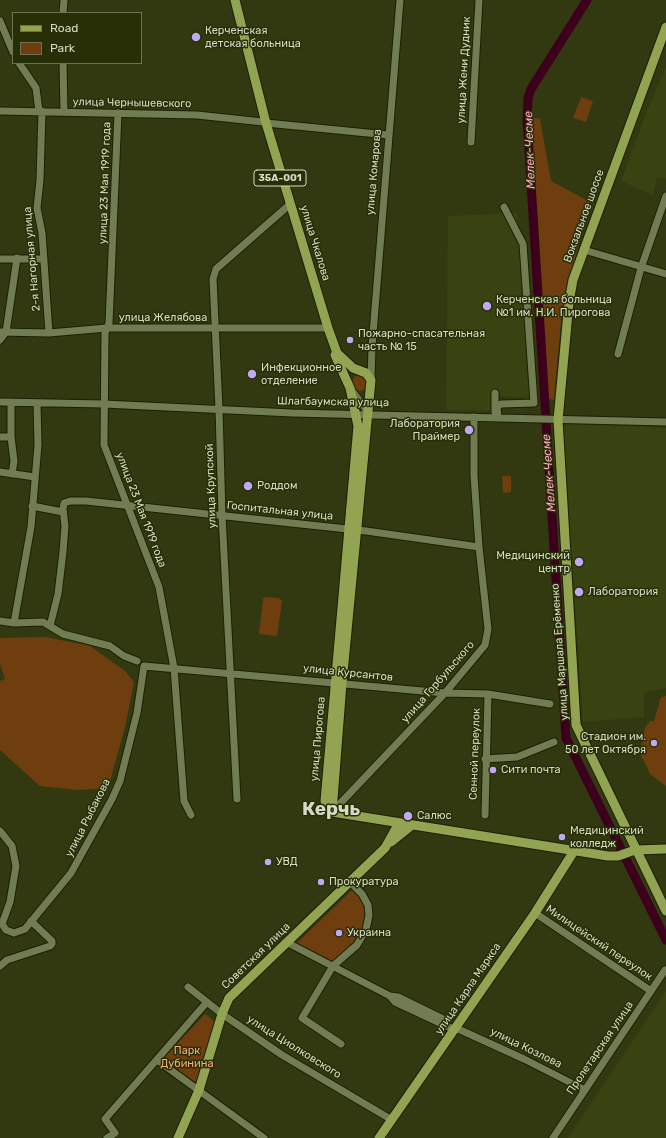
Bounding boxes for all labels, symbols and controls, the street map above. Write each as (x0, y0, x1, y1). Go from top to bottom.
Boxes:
legend (12, 12, 142, 64)
street label: улица Жени Дудник (455, 16, 473, 124)
text: Road (50, 21, 78, 35)
place label: Керченская детская больница (205, 24, 301, 50)
marker: Керченская детская больница (190, 31, 202, 43)
text: Park (50, 41, 75, 55)
street label: улица Чернышевского (73, 95, 191, 111)
water label: Мелек-Чесме (521, 111, 539, 189)
street label: улица 23 Мая 1919 года (96, 122, 114, 244)
street label: улица Комарова (364, 129, 384, 215)
street label: Вокзальное шоссе (561, 168, 607, 264)
road number: 35А-001 (254, 170, 306, 186)
street label: улица Чкалова (297, 204, 333, 282)
street label: 2-я Нагорная улица (21, 206, 43, 312)
place label: Керченская больница №1 им. Н.И. Пирогова (496, 293, 612, 319)
marker: Керченская больница №1 им. Н.И. Пирогова (481, 300, 493, 312)
street label: улица Желябова (119, 311, 207, 325)
place label: Пожарно-спасательная часть № 15 (358, 327, 485, 353)
marker: Пожарно-спасательная часть № 15 (345, 335, 355, 345)
place label: Инфекционное отделение (261, 361, 341, 387)
marker: Инфекционное отделение (246, 368, 258, 380)
street label: Шлагбаумская улица (277, 394, 389, 410)
place label: Лаборатория Праймер (390, 417, 460, 443)
marker: Лаборатория Праймер (463, 424, 475, 436)
water label: Мелек-Чесме (539, 434, 559, 512)
street label: улица Крупской (203, 443, 219, 529)
street label: улица 23 Мая 1919 года (113, 451, 169, 569)
place label: Роддом (257, 479, 297, 493)
marker: Роддом (242, 480, 254, 492)
street label: Госпитальная улица (226, 499, 334, 523)
place label: Медицинский центр (496, 549, 570, 575)
marker: Медицинский центр (573, 556, 585, 568)
street label: улица Маршала Ерёменко (549, 583, 571, 721)
place label: Лаборатория (588, 585, 658, 599)
marker: Лаборатория (573, 586, 585, 598)
street label: улица Горбульского (399, 638, 477, 726)
street label: улица Курсантов (302, 662, 394, 684)
street label: улица Пирогова (308, 696, 328, 782)
street label: Сенной переулок (467, 708, 483, 800)
place label: Стадион им. 50 лет Октября (565, 730, 646, 756)
marker: Стадион им. 50 лет Октября (649, 738, 659, 748)
place label: Сити почта (501, 763, 561, 777)
marker: Сити почта (488, 765, 498, 775)
street label: улица Рыбакова (63, 777, 113, 859)
district label: Керчь (302, 799, 360, 821)
place label: Салюс (417, 809, 452, 823)
marker: Салюс (402, 810, 414, 822)
place label: Медицинский колледж (570, 824, 644, 850)
marker: Медицинский колледж (557, 832, 567, 842)
place label: УВД (276, 855, 298, 869)
marker: УВД (263, 857, 273, 867)
place label: Прокуратура (329, 875, 399, 889)
marker: Прокуратура (316, 877, 326, 887)
street label: Милицейский переулок (543, 902, 655, 984)
street label: Советская улица (219, 920, 293, 992)
place label: Украина (347, 926, 391, 940)
marker: Украина (334, 928, 344, 938)
street label: улица Карла Маркса (432, 940, 504, 1038)
street label: Пролетарская улица (564, 999, 636, 1097)
street label: улица Циолковского (244, 1013, 344, 1081)
street label: улица Козлова (488, 1025, 564, 1071)
park label: Парк Дубинина (160, 1044, 214, 1070)

